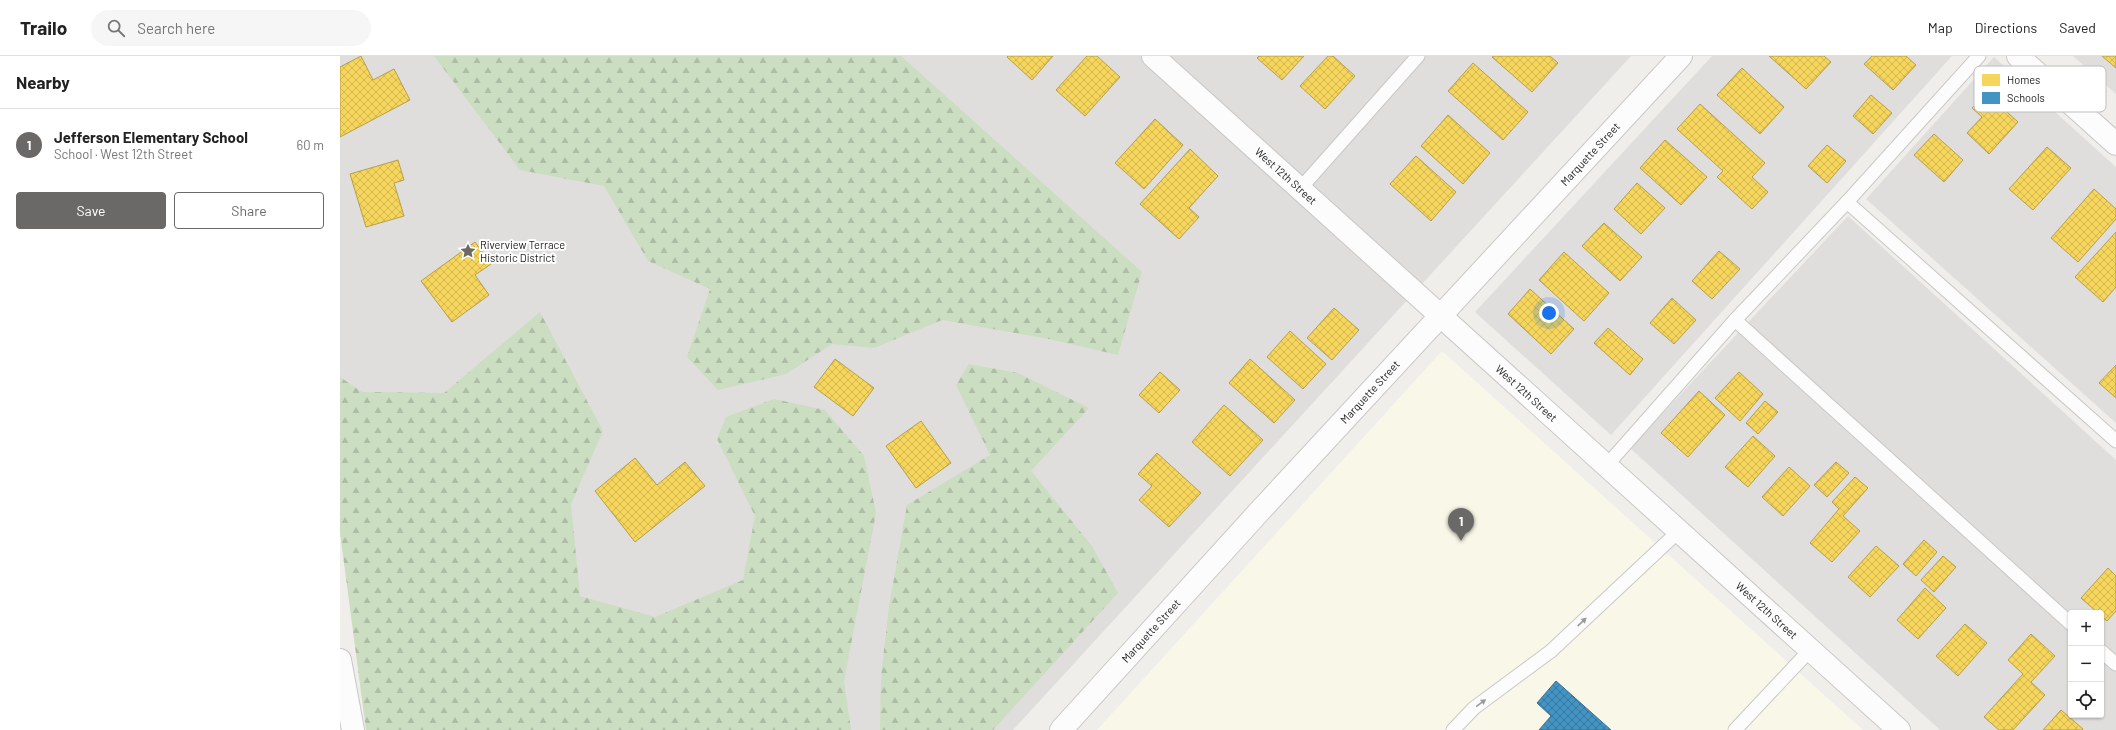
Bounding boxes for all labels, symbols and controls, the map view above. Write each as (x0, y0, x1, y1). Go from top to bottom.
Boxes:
search box (91, 10, 371, 46)
text: Trailo (20, 16, 67, 39)
icon: search (105, 17, 127, 39)
text: Search here (137, 19, 215, 37)
text: Map (1928, 19, 1953, 36)
text: Directions (1975, 19, 2037, 36)
text: Saved (2059, 19, 2096, 36)
legend (1974, 66, 2106, 112)
text: Nearby (16, 72, 70, 92)
text: Homes (2007, 73, 2040, 86)
text: Schools (2007, 91, 2045, 104)
street label: Marquette Street (1557, 120, 1622, 188)
text: Jefferson Elementary School (54, 128, 248, 146)
text: 1 (27, 137, 31, 153)
text: 60 m (297, 137, 324, 153)
street label: West 12th Street (1253, 145, 1320, 207)
text: School · West 12th Street (54, 146, 193, 162)
button: Save (16, 192, 166, 229)
button: Share (174, 192, 324, 229)
place label: Riverview Terrace Historic District (480, 238, 565, 264)
place icon: Riverview Terrace Historic District (459, 242, 477, 260)
your location (1539, 303, 1559, 323)
street label: Marquette Street (1337, 357, 1402, 426)
street label: West 12th Street (1493, 362, 1560, 424)
pin: 1 (1448, 508, 1474, 541)
street label: West 12th Street (1734, 579, 1800, 641)
street label: Marquette Street (1119, 596, 1183, 665)
map controls (2068, 610, 2104, 718)
button: + (2068, 610, 2104, 646)
one-way arrow (1577, 617, 1587, 627)
button: − (2068, 646, 2104, 682)
button: locate (2068, 682, 2104, 718)
one-way arrow (1475, 699, 1486, 707)

